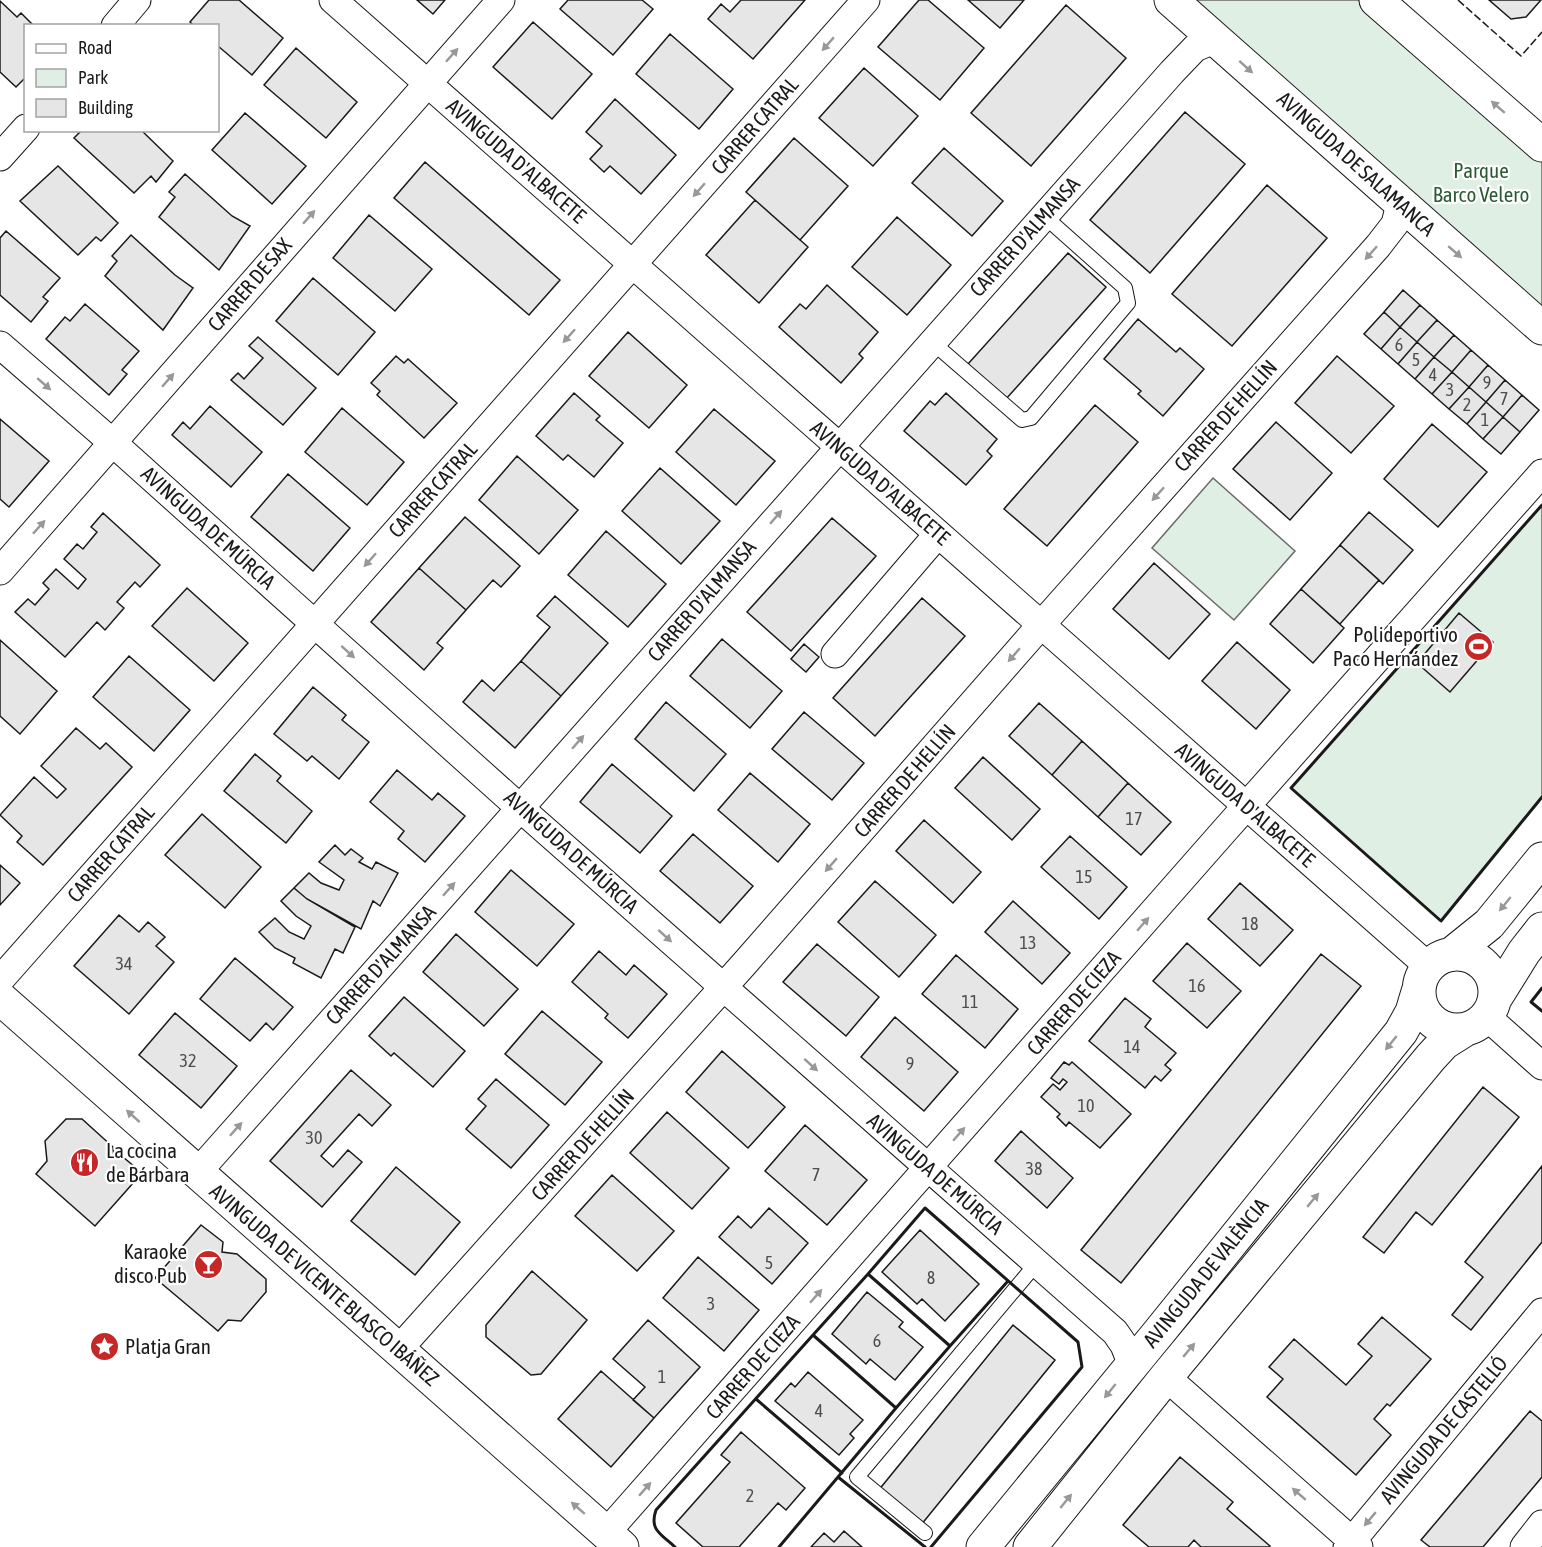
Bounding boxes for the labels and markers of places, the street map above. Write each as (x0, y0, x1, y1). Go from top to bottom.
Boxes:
place label: Polideportivo Paco Hernández (1333, 622, 1458, 670)
sports icon: Polideportivo Paco Hernández (1463, 631, 1495, 663)
place label: La cocina de Bárbara (106, 1138, 190, 1186)
restaurant icon: La cocina de Bárbara (69, 1147, 101, 1179)
place label: Karaoke disco Pub (114, 1239, 187, 1287)
bar icon: Karaoke disco Pub (192, 1248, 224, 1280)
place icon: Platja Gran (88, 1331, 120, 1363)
place label: Platja Gran (125, 1334, 211, 1358)

